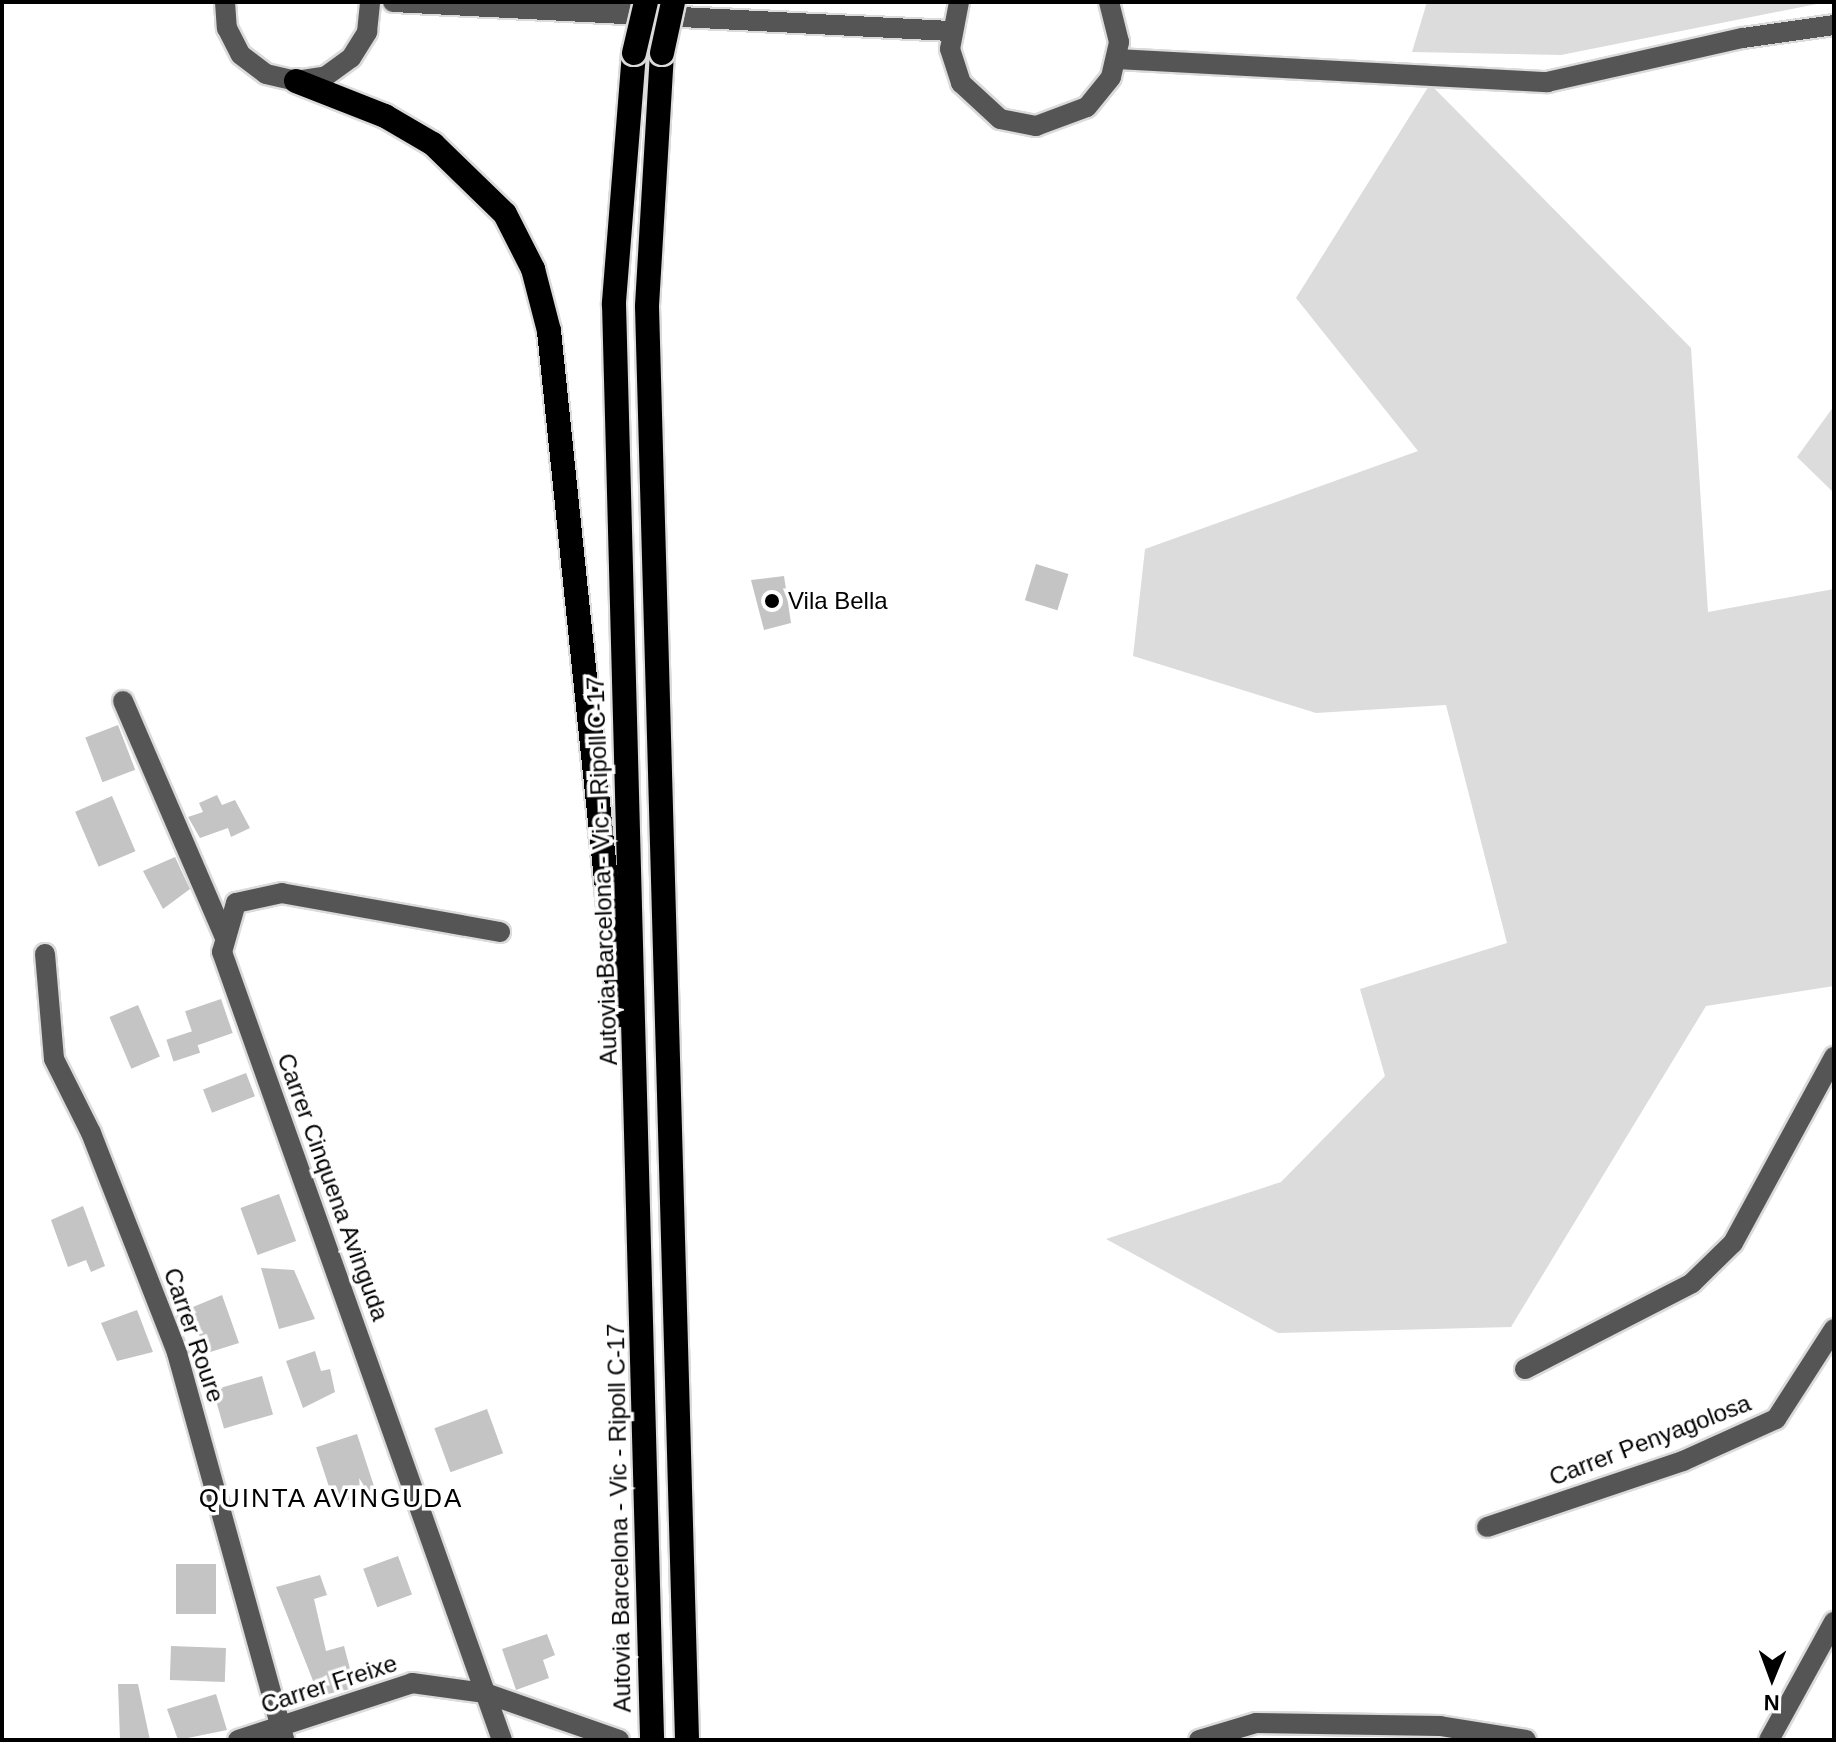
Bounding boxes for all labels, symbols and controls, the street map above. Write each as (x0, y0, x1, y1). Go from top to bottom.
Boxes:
place label: Vila Bella (788, 587, 888, 615)
marker: Vila Bella (763, 592, 781, 610)
street label: Autovia Barcelona - Vic - Ripoll C-17 (581, 676, 623, 1066)
street label: Carrer Cinquena Avinguda (271, 1049, 395, 1325)
street label: Carrer Roure (158, 1264, 230, 1406)
street label: Autovia Barcelona - Vic - Ripoll C-17 (601, 1323, 637, 1713)
street label: Carrer Penyagolosa (1545, 1388, 1755, 1492)
district label: QUINTA AVINGUDA (197, 1483, 465, 1515)
north arrow (1732, 1638, 1812, 1718)
street label: Carrer Freixe (257, 1648, 401, 1720)
text: N (1763, 1690, 1780, 1715)

